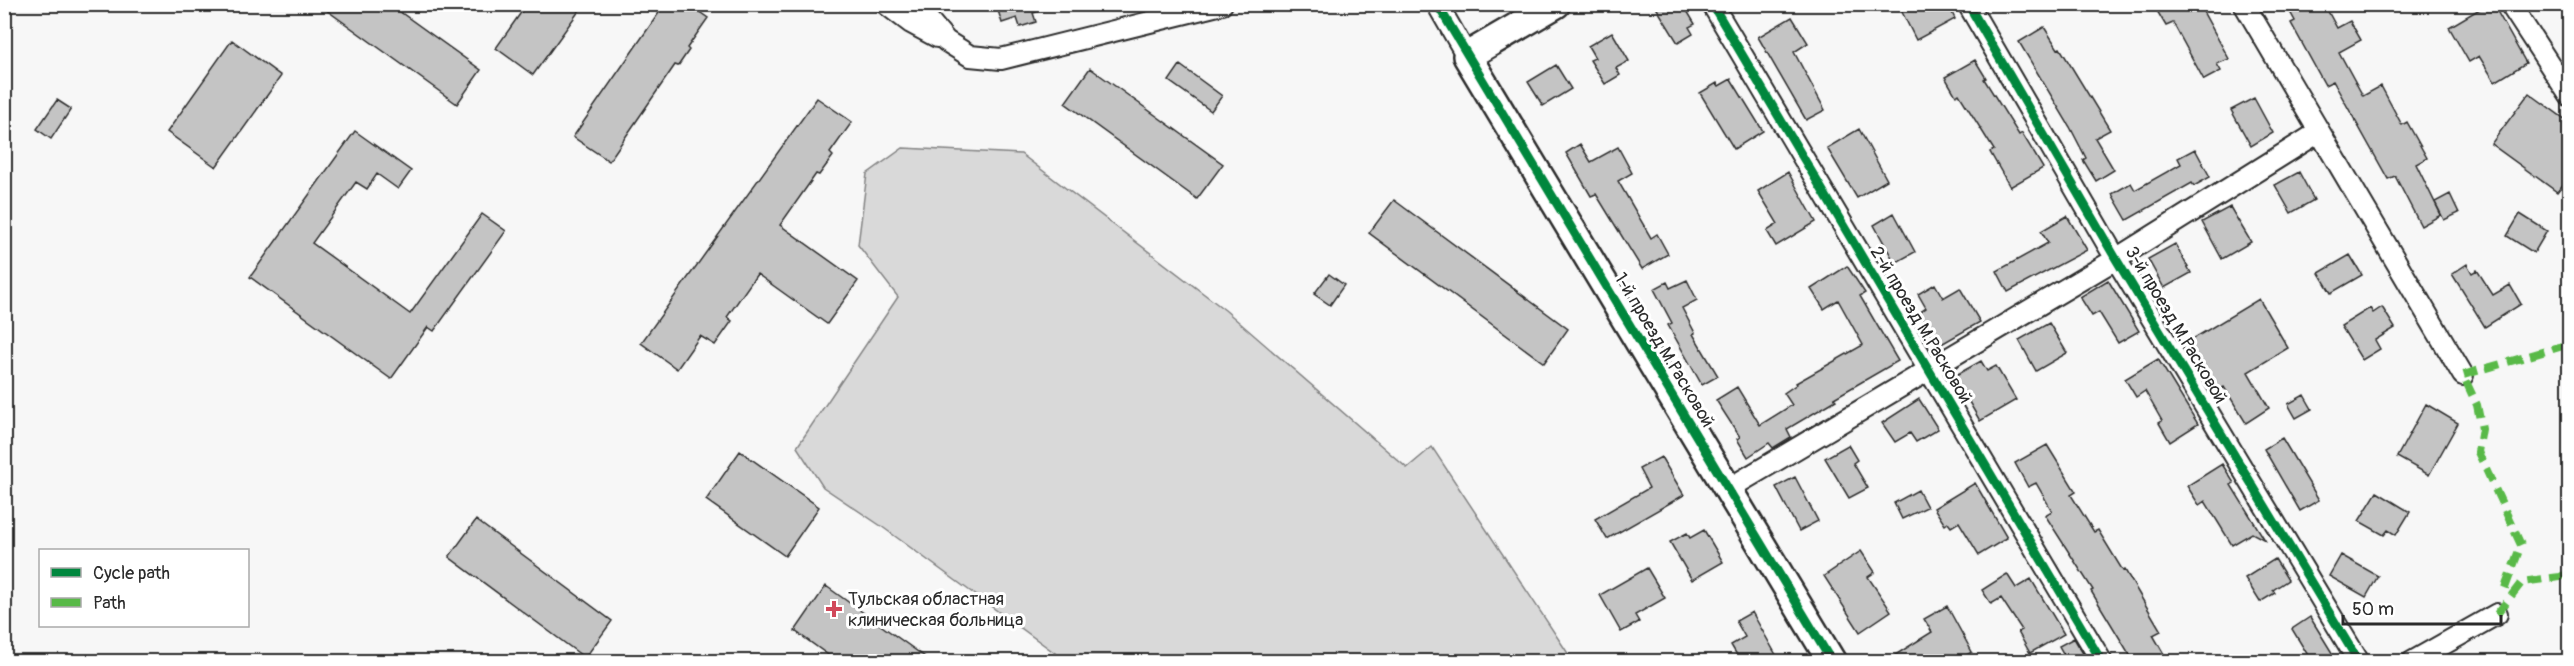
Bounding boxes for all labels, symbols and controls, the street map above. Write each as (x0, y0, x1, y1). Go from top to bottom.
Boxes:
street label: 2-й проезд М.Расковой (1865, 242, 1977, 408)
street label: 3-й проезд М.Расковой (2120, 242, 2232, 408)
street label: 1-й проезд М.Расковой (1609, 269, 1719, 431)
legend (39, 549, 249, 627)
text: Cycle path (93, 562, 170, 585)
place label: Тульская областная клиническая больница (848, 588, 1023, 632)
scale bar (2343, 588, 2500, 626)
text: Path (93, 592, 126, 615)
text: 50 m (2352, 598, 2394, 621)
marker: Тульская областная клиническая больница (825, 600, 843, 618)

